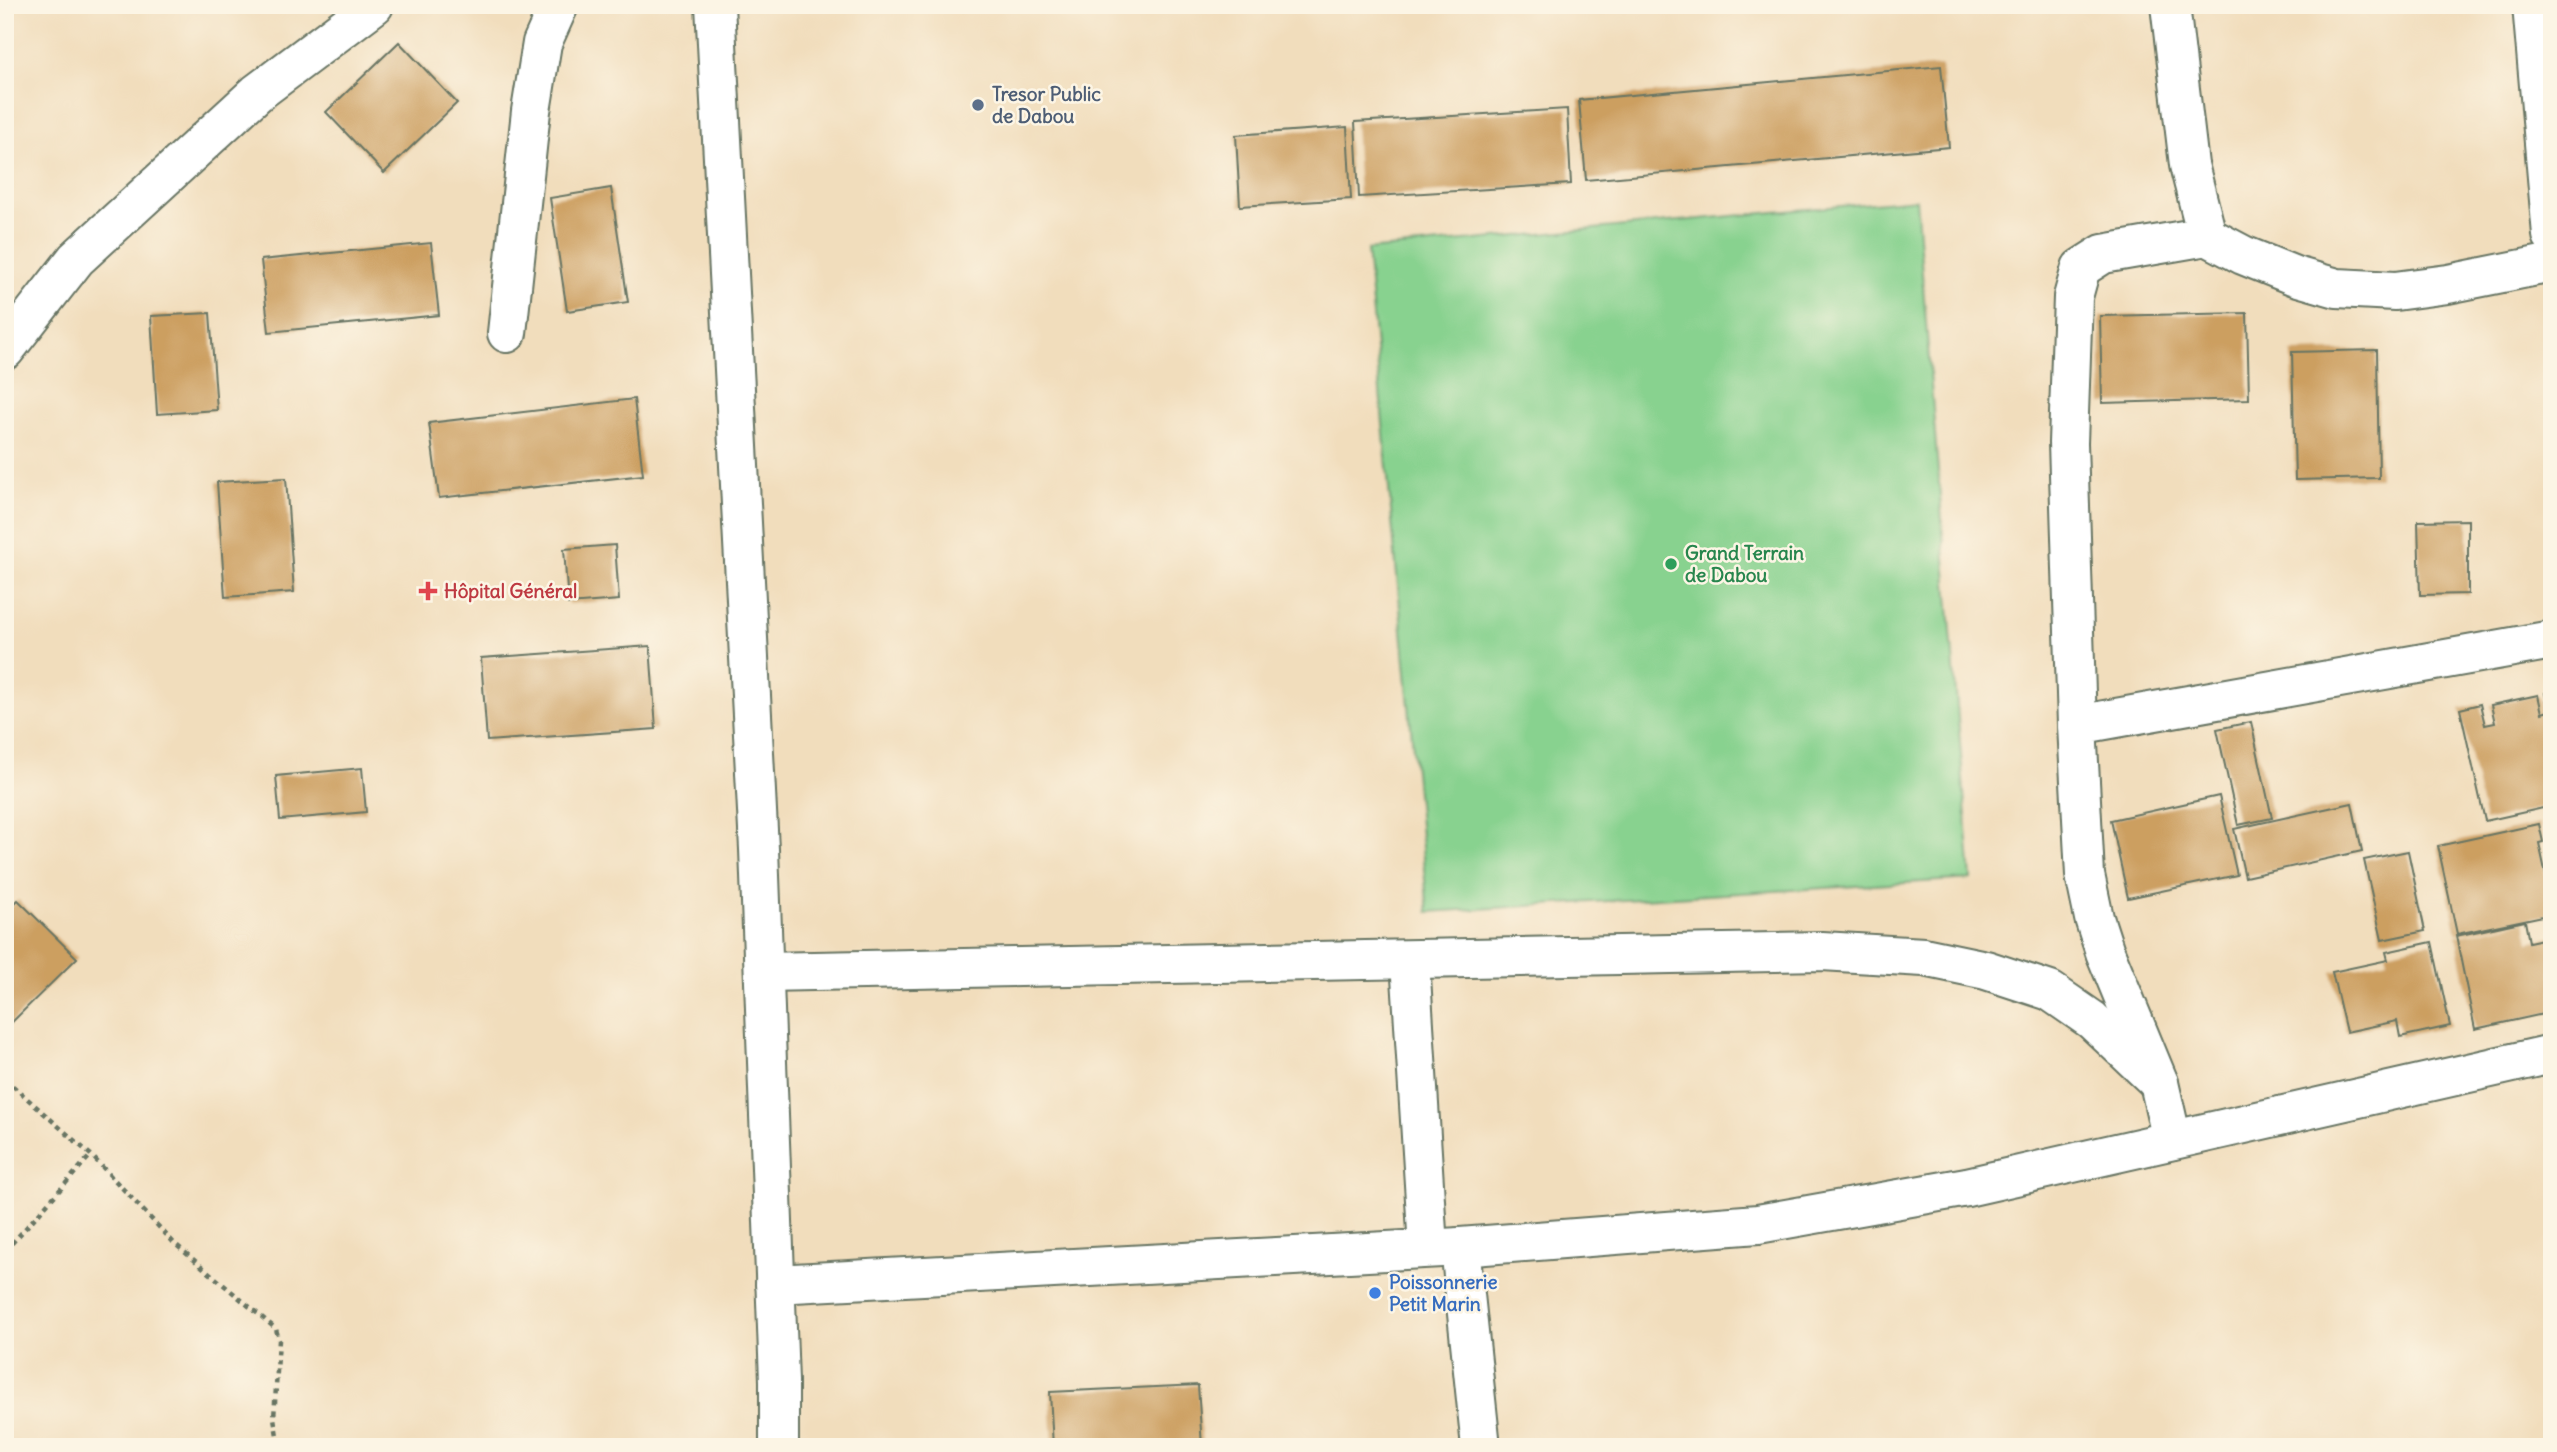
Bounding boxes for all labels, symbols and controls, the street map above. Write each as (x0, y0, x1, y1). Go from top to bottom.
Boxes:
place label: Tresor Public de Dabou (992, 82, 1101, 128)
marker: Tresor Public de Dabou (970, 97, 986, 113)
place label: Grand Terrain de Dabou (1685, 541, 1804, 587)
marker: Grand Terrain de Dabou (1663, 556, 1679, 572)
place label: Hôpital Général (444, 579, 577, 603)
marker: Hôpital Général (418, 581, 438, 601)
place label: Poissonnerie Petit Marin (1389, 1270, 1497, 1316)
marker: Poissonnerie Petit Marin (1367, 1285, 1383, 1301)

